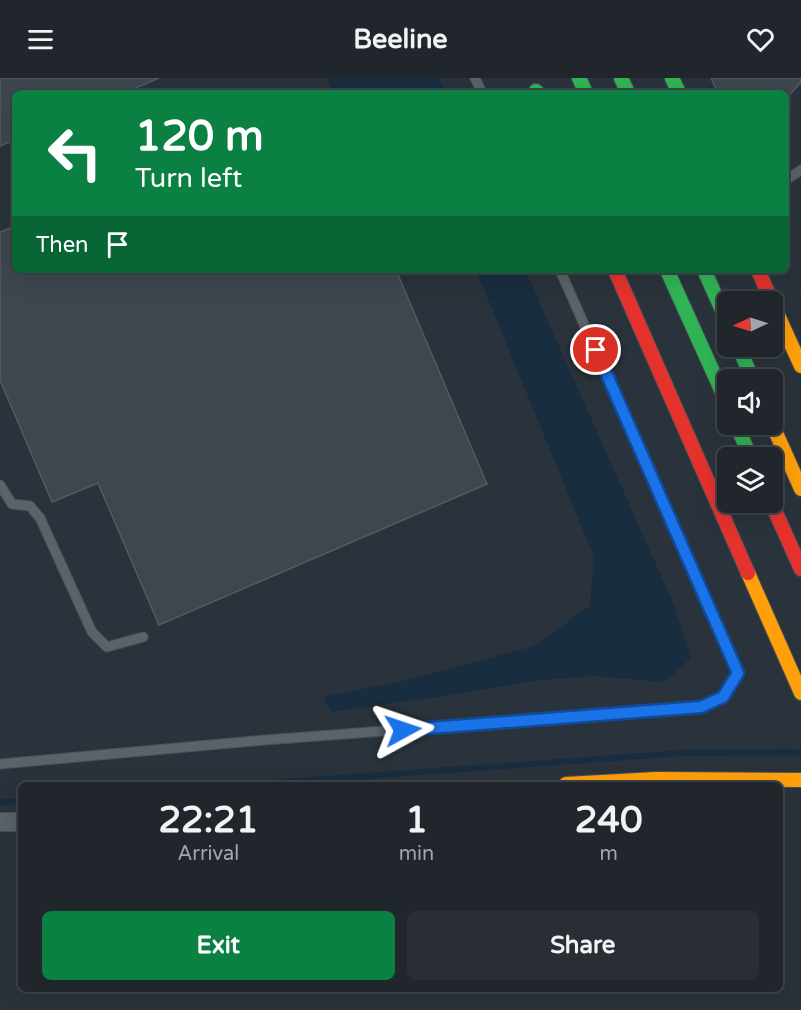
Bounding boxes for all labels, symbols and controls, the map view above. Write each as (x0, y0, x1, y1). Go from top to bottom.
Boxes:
icon: menu (24, 23, 57, 56)
text: Beeline (353, 23, 448, 56)
icon: heart (744, 23, 777, 56)
text: 120 m (135, 111, 264, 162)
icon: left (36, 114, 114, 192)
text: Turn left (135, 162, 242, 195)
icon: arrive (101, 228, 134, 261)
text: Then (36, 232, 89, 258)
north arrow (717, 291, 783, 357)
map controls (717, 291, 783, 513)
pin (570, 324, 621, 375)
icon: arrive (579, 333, 612, 366)
button: sound (717, 369, 783, 435)
button: layers (717, 447, 783, 513)
position arrow (371, 698, 435, 762)
text: 22:21 (158, 799, 258, 842)
text: 1 (405, 799, 428, 842)
text: 240 (575, 799, 643, 842)
text: Arrival (177, 842, 239, 866)
text: min (399, 842, 434, 866)
text: m (599, 842, 618, 866)
button: Exit (42, 911, 395, 980)
button: Share (407, 911, 759, 980)

